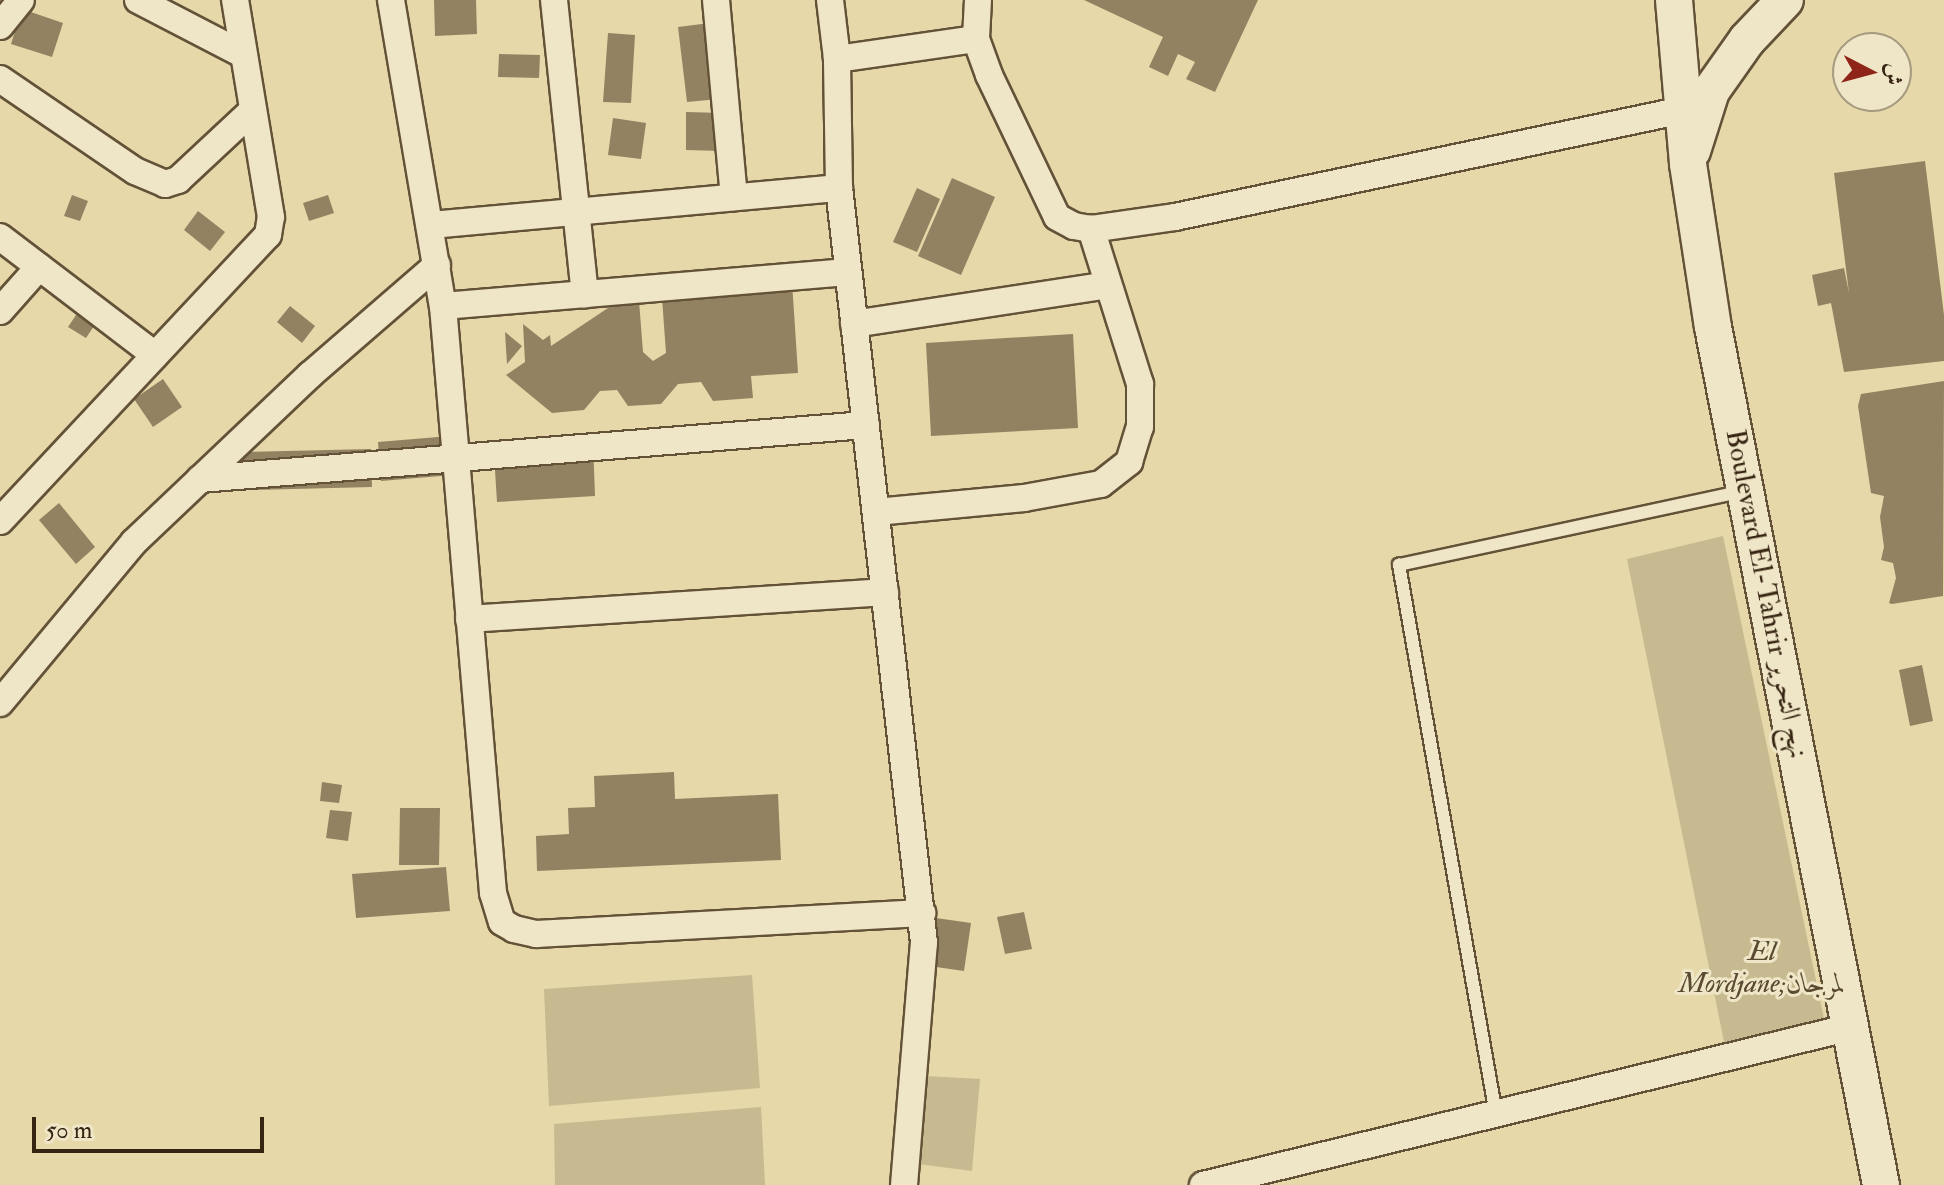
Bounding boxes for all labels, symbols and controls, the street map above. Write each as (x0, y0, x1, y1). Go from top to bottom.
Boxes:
north arrow (1832, 32, 1912, 112)
text: ش (1879, 62, 1909, 87)
street label: Boulevard El-Tahrir نهج التحرير (1718, 427, 1814, 761)
park label: El Mordjane;لمرجان (1679, 935, 1845, 1001)
scale bar (36, 1101, 268, 1151)
text: 50 m (46, 1115, 92, 1146)

